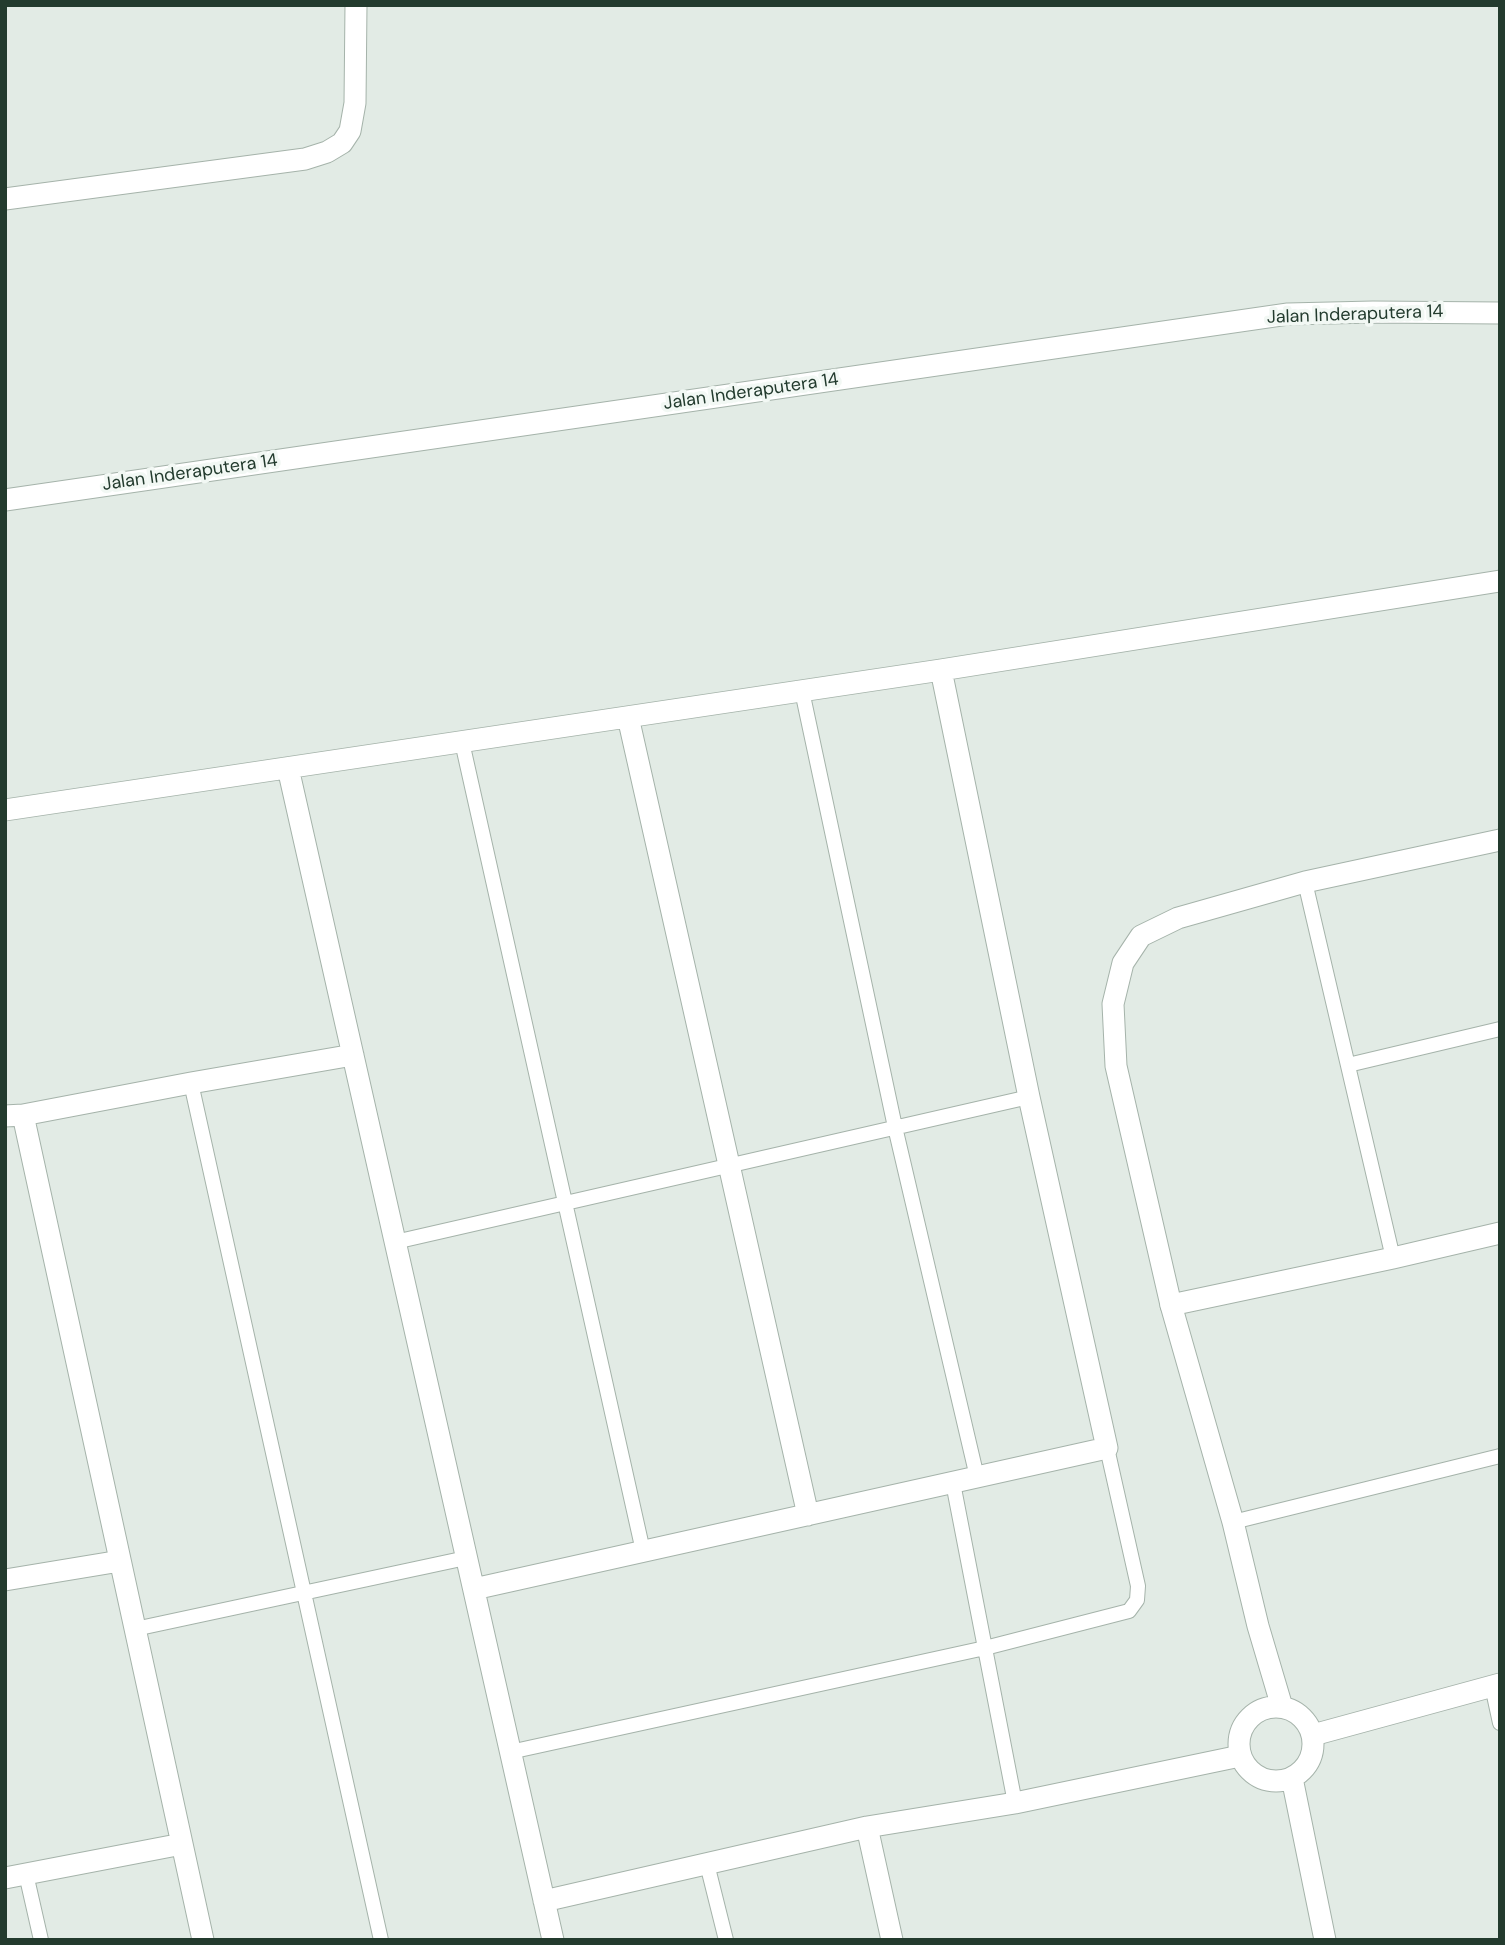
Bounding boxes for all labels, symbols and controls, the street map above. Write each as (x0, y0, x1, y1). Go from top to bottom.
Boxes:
street label: Jalan Inderaputera 14 (1266, 301, 1444, 329)
street label: Jalan Inderaputera 14 (662, 369, 840, 415)
street label: Jalan Inderaputera 14 (101, 450, 279, 496)

